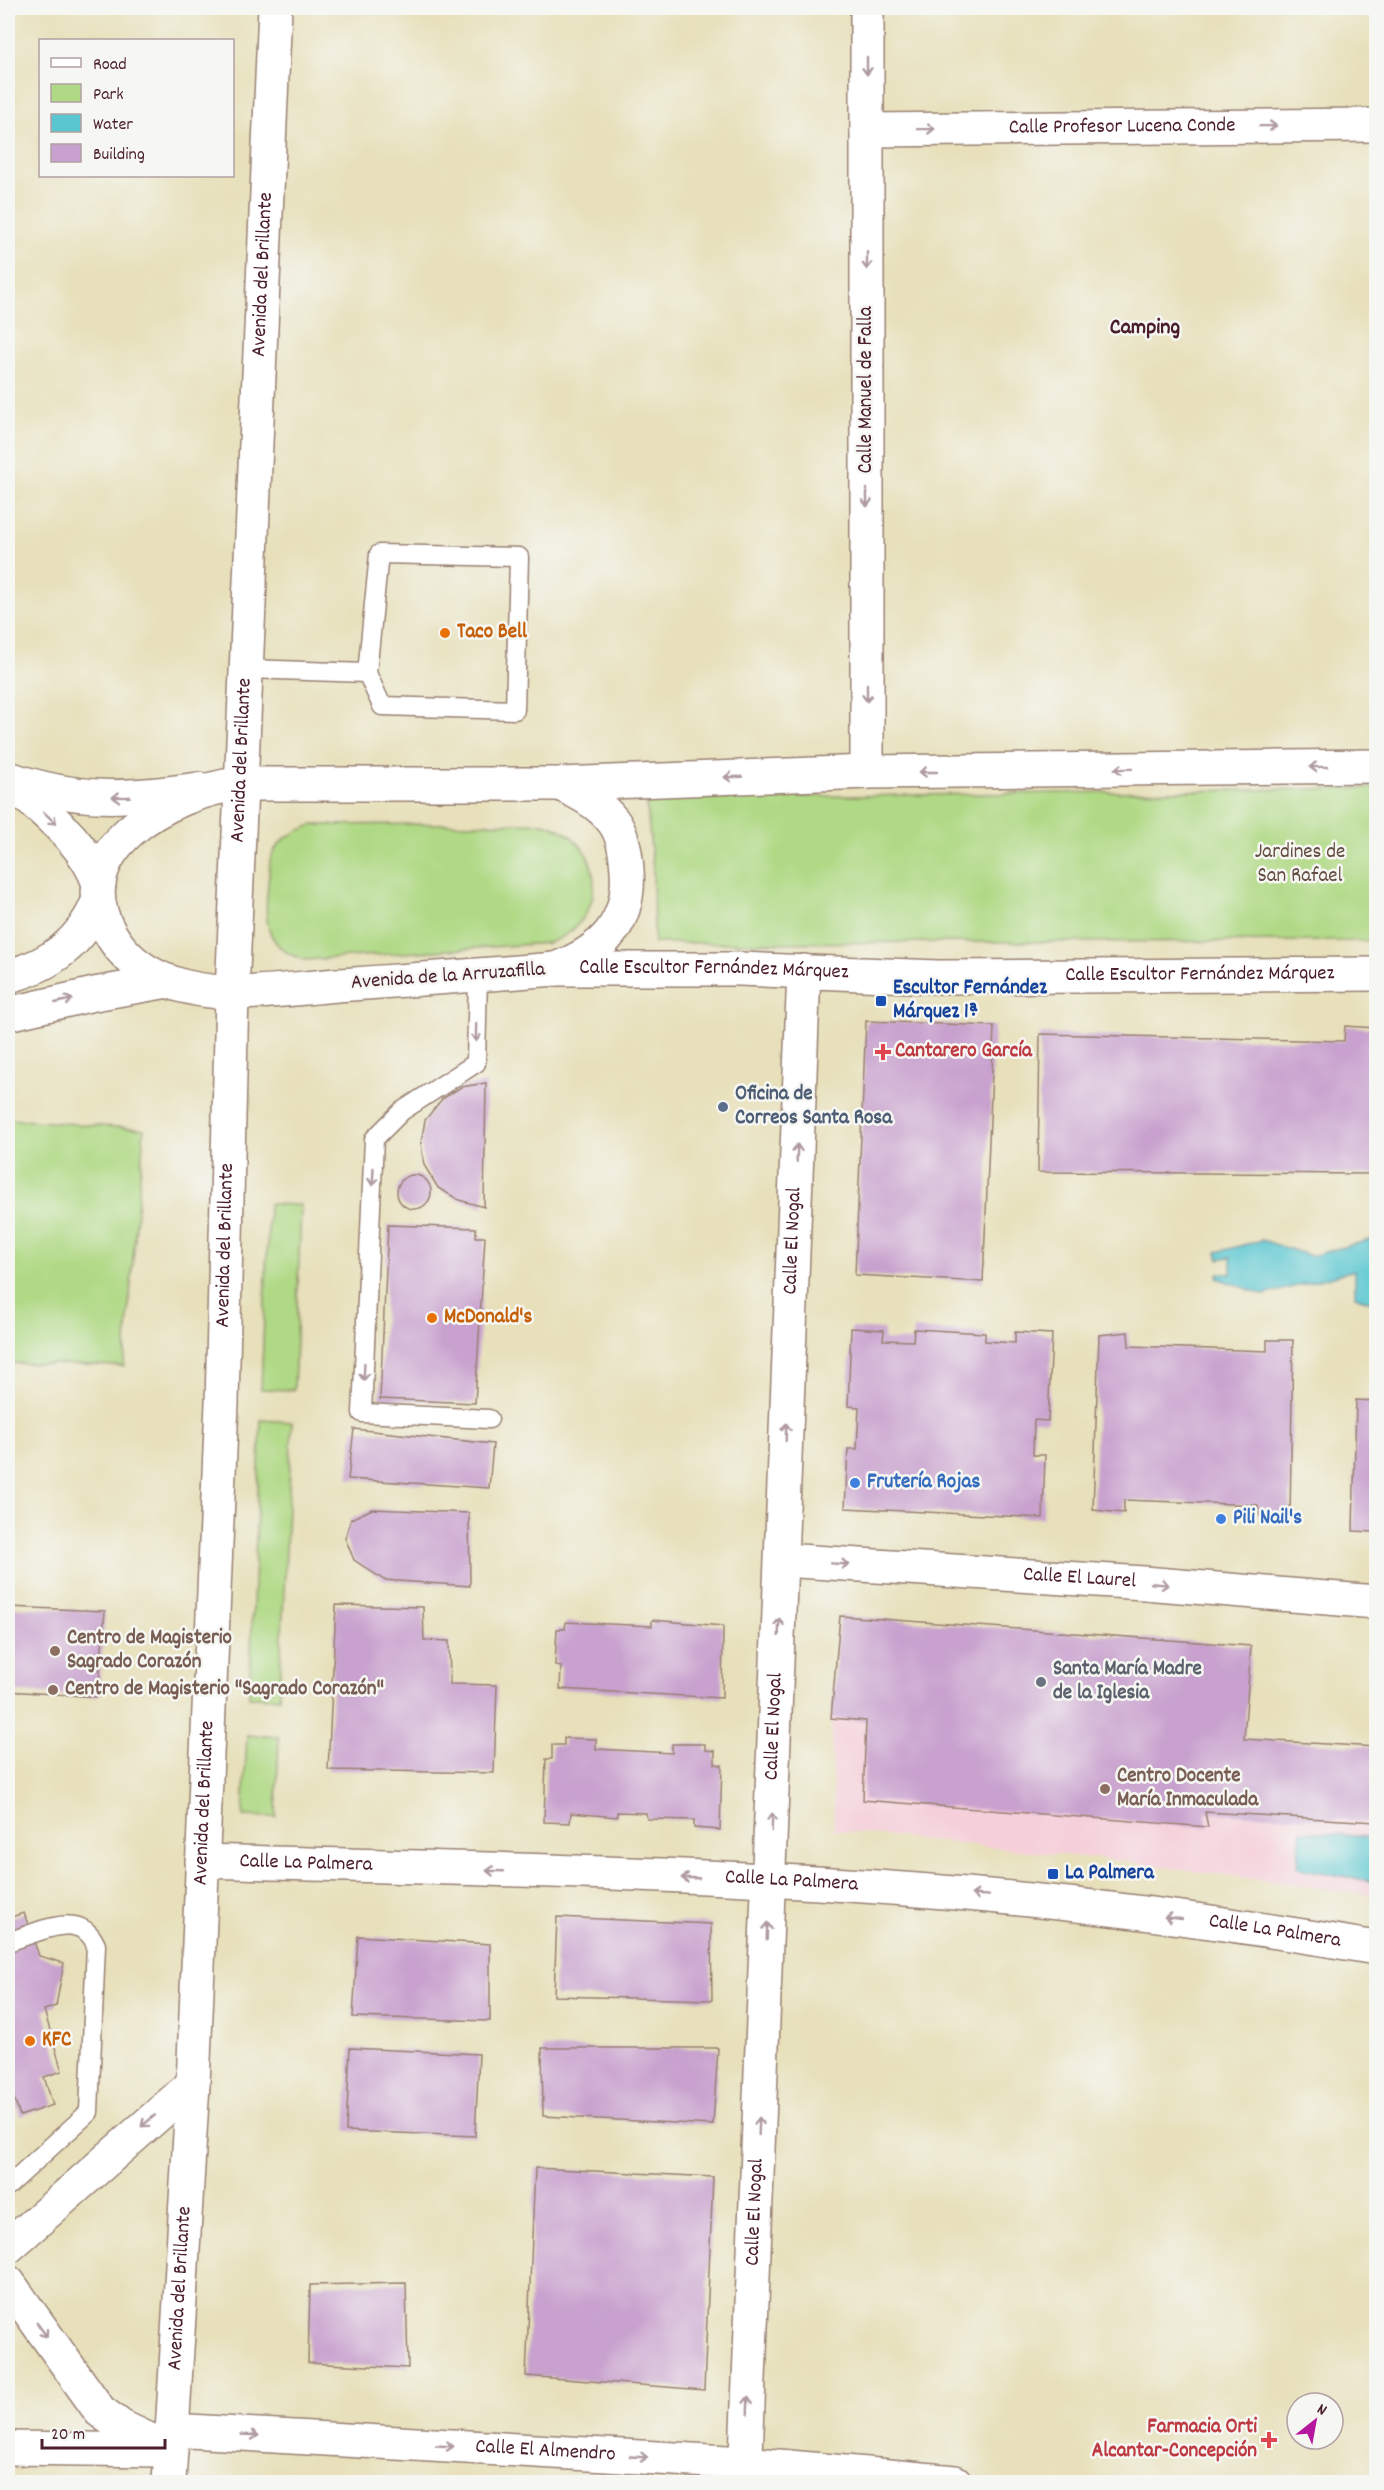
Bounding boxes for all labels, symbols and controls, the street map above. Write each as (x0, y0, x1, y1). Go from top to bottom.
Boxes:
legend (39, 39, 234, 177)
text: Road (93, 53, 127, 78)
one-way arrow (861, 55, 873, 75)
text: Park (93, 83, 124, 108)
street label: Calle Profesor Lucena Conde (1008, 111, 1236, 144)
text: Water (93, 113, 133, 138)
one-way arrow (1257, 120, 1277, 132)
one-way arrow (915, 123, 935, 135)
text: Building (93, 143, 145, 168)
street label: Avenida del Brillante (245, 192, 282, 358)
one-way arrow (861, 250, 873, 270)
street label: Calle Manuel de Falla (852, 305, 882, 474)
district label: Camping (1110, 313, 1180, 344)
one-way arrow (861, 487, 873, 507)
place label: Taco Bell (457, 618, 528, 648)
marker: Taco Bell (438, 626, 452, 640)
street label: Avenida del Brillante (224, 677, 261, 843)
one-way arrow (861, 682, 873, 702)
one-way arrow (1309, 761, 1329, 773)
one-way arrow (1114, 764, 1134, 775)
one-way arrow (919, 766, 939, 778)
one-way arrow (724, 771, 744, 783)
one-way arrow (111, 792, 131, 803)
one-way arrow (43, 811, 58, 826)
park label: Jardines de San Rafael (1255, 838, 1345, 892)
street label: Calle Escultor Fernández Márquez (579, 954, 849, 988)
street label: Avenida de la Arruzafilla (350, 955, 547, 999)
street label: Calle Escultor Fernández Márquez (1065, 959, 1335, 991)
place label: Escultor Fernández Márquez 1ª (893, 974, 1048, 1028)
marker: Escultor Fernández Márquez 1ª (874, 994, 888, 1008)
one-way arrow (54, 995, 74, 1006)
one-way arrow (470, 1023, 482, 1043)
place label: Cantarero García (895, 1037, 1033, 1067)
marker: Cantarero García (876, 1045, 890, 1059)
place label: Oficina de Correos Santa Rosa (735, 1080, 893, 1134)
marker: Oficina de Correos Santa Rosa (716, 1100, 730, 1114)
one-way arrow (791, 1144, 802, 1164)
street label: Avenida del Brillante (209, 1163, 243, 1328)
one-way arrow (367, 1167, 378, 1187)
street label: Calle El Nogal (776, 1187, 811, 1295)
place label: McDonald's (444, 1303, 532, 1333)
marker: McDonald's (425, 1311, 439, 1325)
one-way arrow (358, 1361, 369, 1381)
one-way arrow (781, 1423, 792, 1443)
place label: Frutería Rojas (867, 1468, 980, 1498)
marker: Frutería Rojas (848, 1476, 862, 1490)
place label: Pili Nail's (1233, 1504, 1302, 1534)
marker: Pili Nail's (1214, 1512, 1228, 1526)
one-way arrow (830, 1559, 850, 1570)
street label: Calle El Laurel (1022, 1560, 1137, 1597)
one-way arrow (1150, 1579, 1170, 1590)
one-way arrow (773, 1618, 785, 1637)
place label: Centro de Magisterio Sagrado Corazón (67, 1624, 232, 1678)
marker: Centro de Magisterio Sagrado Corazón (48, 1644, 62, 1658)
place label: Santa María Madre de la Iglesia (1053, 1655, 1202, 1709)
street label: Calle El Nogal (757, 1672, 792, 1781)
place label: Centro de Magisterio "Sagrado Corazón" (65, 1675, 384, 1705)
marker: Santa María Madre de la Iglesia (1034, 1675, 1048, 1689)
marker: Centro de Magisterio "Sagrado Corazón" (46, 1683, 60, 1697)
street label: Avenida del Brillante (186, 1720, 223, 1886)
place label: Centro Docente María Inmaculada (1117, 1762, 1259, 1816)
marker: Centro Docente María Inmaculada (1098, 1782, 1112, 1796)
one-way arrow (766, 1812, 777, 1832)
street label: Calle La Palmera (239, 1847, 374, 1881)
place label: La Palmera (1065, 1859, 1155, 1889)
street label: Calle La Palmera (724, 1863, 860, 1901)
one-way arrow (485, 1865, 505, 1877)
marker: La Palmera (1046, 1867, 1060, 1881)
one-way arrow (680, 1872, 700, 1883)
one-way arrow (970, 1890, 990, 1901)
street label: Calle La Palmera (1207, 1907, 1344, 1957)
one-way arrow (1164, 1912, 1184, 1923)
one-way arrow (761, 1922, 772, 1942)
place label: KFC (42, 2026, 72, 2056)
marker: KFC (23, 2034, 37, 2048)
one-way arrow (140, 2115, 156, 2128)
one-way arrow (753, 2117, 765, 2137)
street label: Calle El Nogal (738, 2158, 773, 2266)
street label: Avenida del Brillante (161, 2205, 201, 2371)
one-way arrow (35, 2321, 48, 2337)
north arrow (1285, 2391, 1345, 2451)
one-way arrow (742, 2396, 753, 2416)
text: N (1312, 2398, 1331, 2422)
scale bar (42, 2412, 165, 2450)
place label: Farmacia Orti Alcantar-Concepción (1092, 2413, 1257, 2467)
text: 20 m (51, 2423, 85, 2448)
one-way arrow (240, 2430, 259, 2441)
street label: Calle El Almendro (474, 2433, 616, 2471)
marker: Farmacia Orti Alcantar-Concepción (1262, 2433, 1276, 2447)
one-way arrow (434, 2441, 454, 2452)
one-way arrow (629, 2452, 649, 2463)

